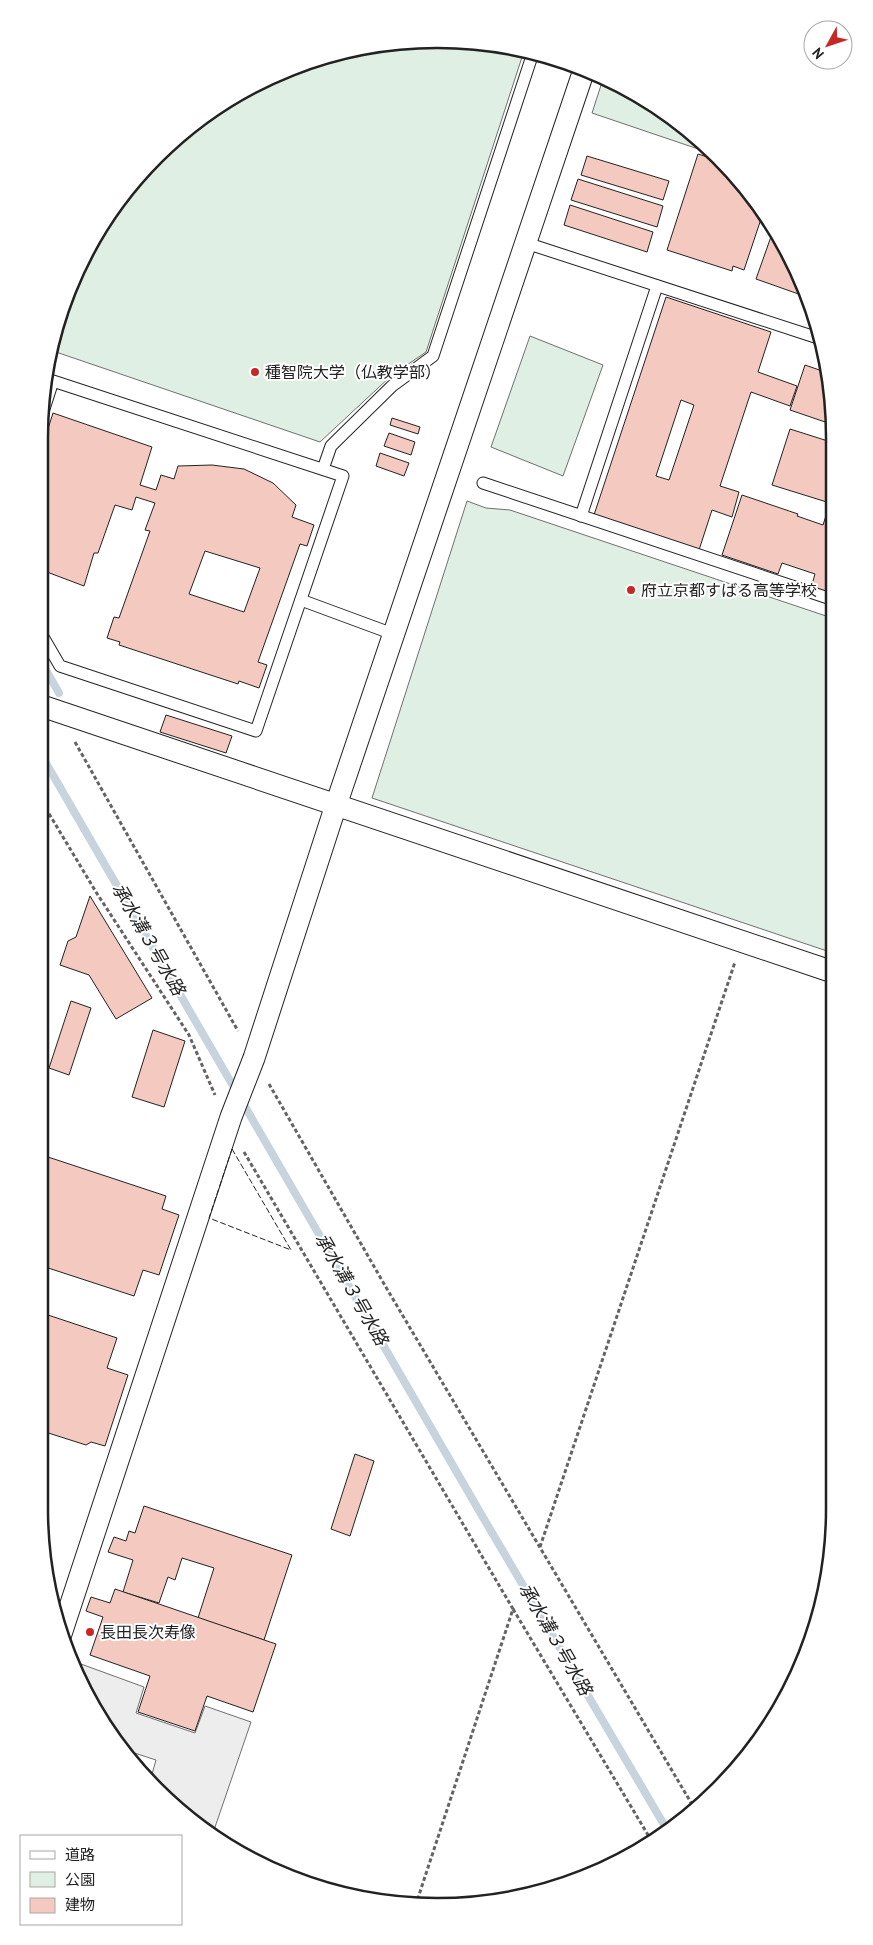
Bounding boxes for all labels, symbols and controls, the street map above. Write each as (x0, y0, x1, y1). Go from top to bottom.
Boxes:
north arrow (803, 20, 853, 70)
text: N (808, 44, 828, 63)
place label: 種智院大学（仏教学部） (265, 362, 441, 382)
marker: 種智院大学（仏教学部） (249, 366, 261, 378)
place label: 府立京都すばる高等学校 (641, 580, 817, 600)
marker: 府立京都すばる高等学校 (625, 584, 637, 596)
water label: 承水溝３号水路 (108, 879, 191, 1001)
water label: 承水溝３号水路 (311, 1229, 394, 1351)
water label: 承水溝３号水路 (515, 1579, 598, 1701)
place label: 長田長次寿像 (100, 1622, 196, 1642)
marker: 長田長次寿像 (84, 1626, 96, 1638)
legend (20, 1835, 182, 1925)
text: 道路 (65, 1845, 95, 1864)
text: 公園 (65, 1870, 95, 1889)
text: 建物 (65, 1895, 95, 1914)

